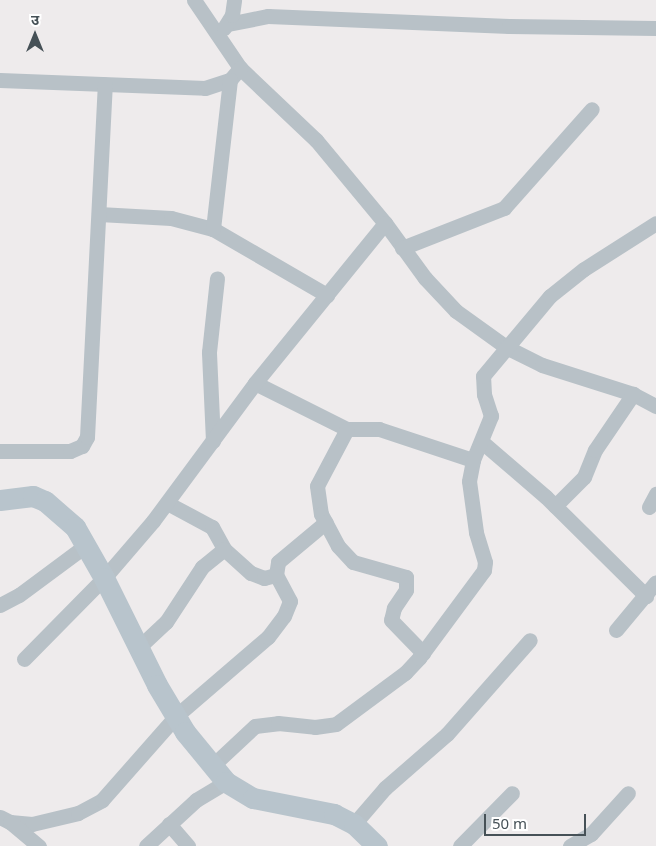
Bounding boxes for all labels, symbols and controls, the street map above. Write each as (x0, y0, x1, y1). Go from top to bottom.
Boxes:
north arrow (10, 10, 60, 60)
text: उ (31, 10, 39, 29)
scale bar (486, 804, 588, 836)
text: 50 m (492, 813, 527, 833)

